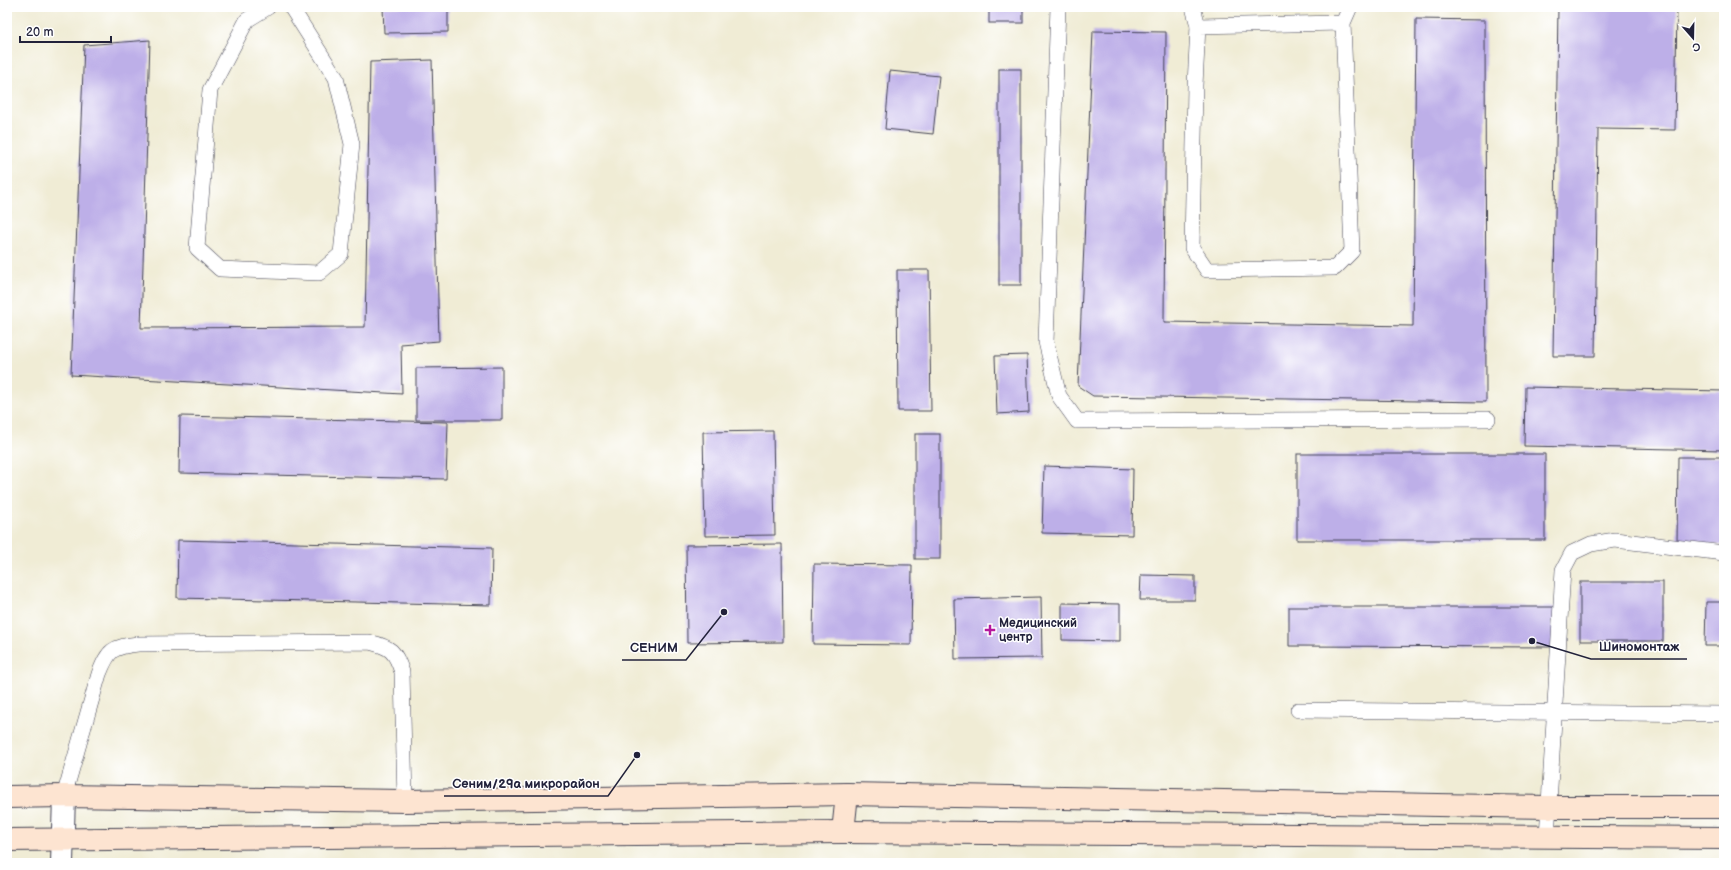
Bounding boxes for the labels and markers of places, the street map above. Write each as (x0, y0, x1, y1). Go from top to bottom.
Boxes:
place label: Медицинский центр (999, 616, 1077, 645)
marker: Медицинский центр (984, 624, 996, 636)
callout: Шиномонтаж (1591, 634, 1687, 659)
callout: СЕНИМ (622, 635, 686, 660)
callout: Сеним/29а микрорайон (444, 771, 608, 796)

